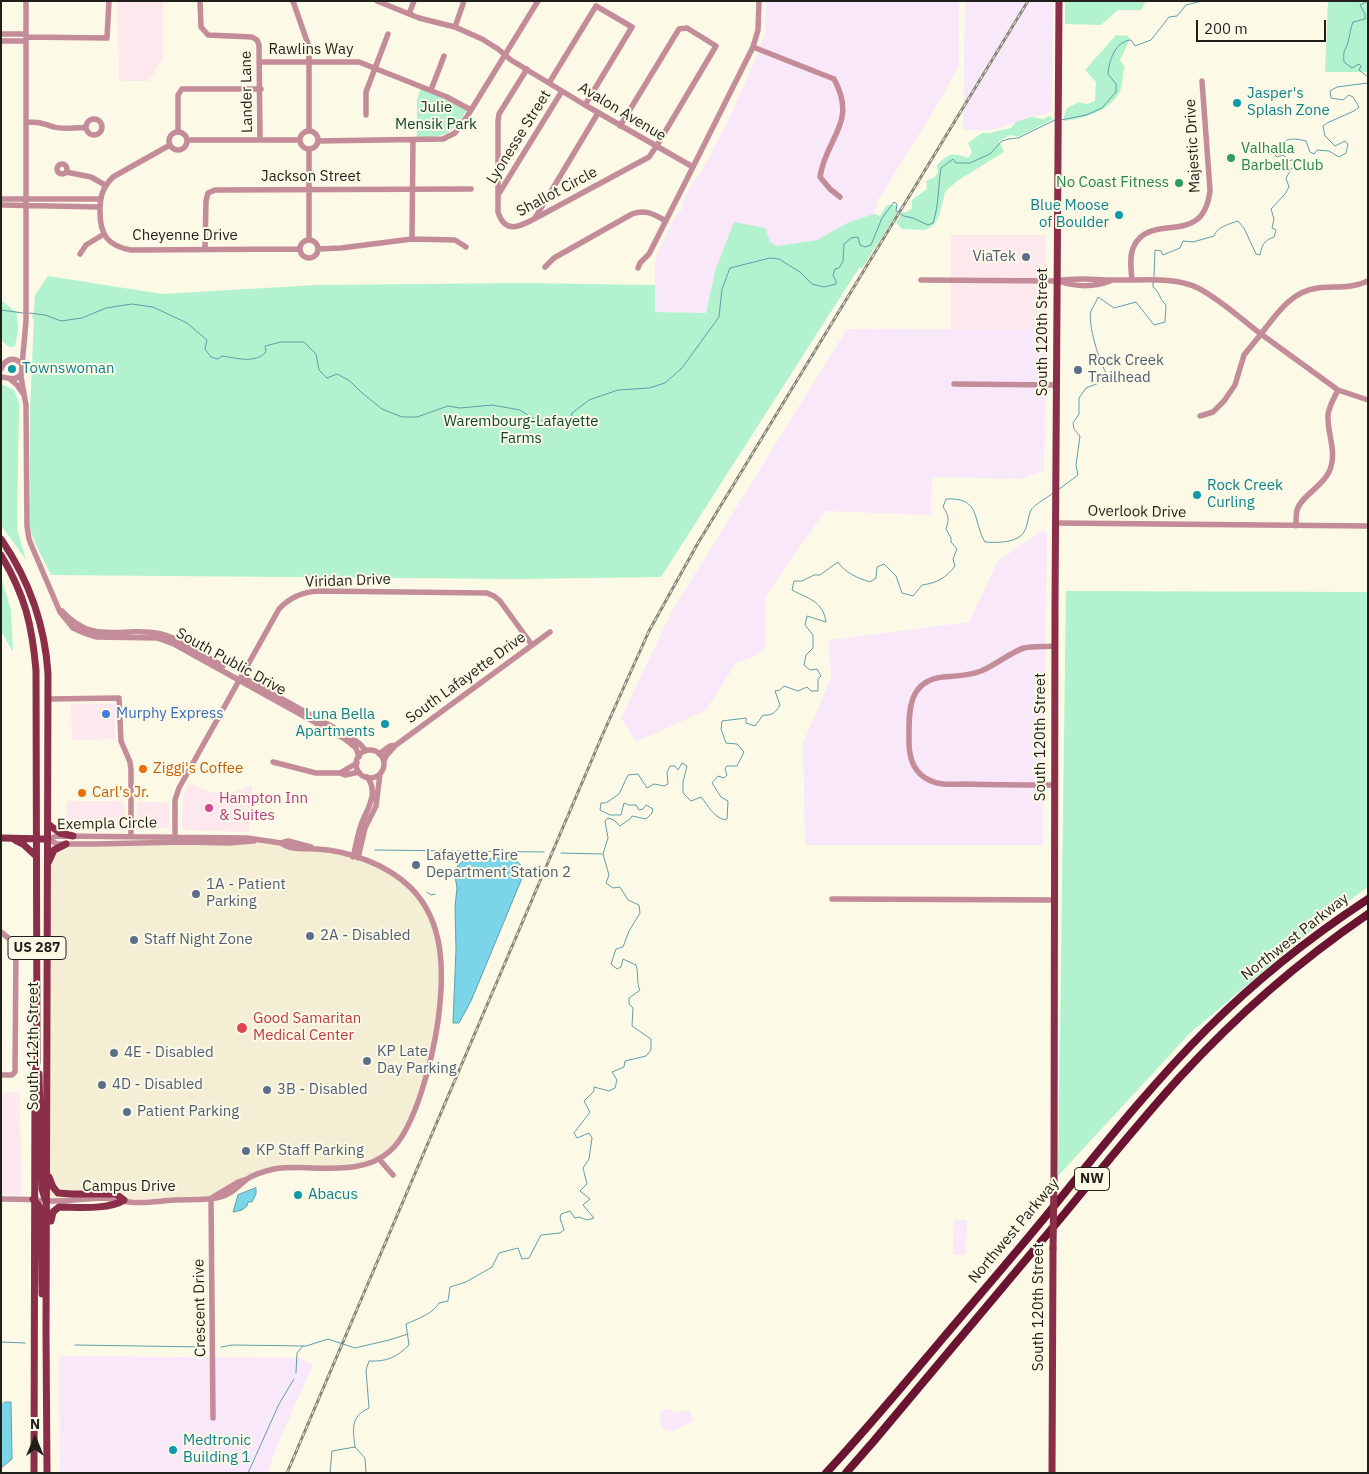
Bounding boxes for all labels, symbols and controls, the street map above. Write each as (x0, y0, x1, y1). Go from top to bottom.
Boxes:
scale bar (1199, 10, 1329, 42)
text: 200 m (1204, 19, 1248, 38)
street label: Rawlins Way (269, 41, 353, 59)
street label: Lander Lane (237, 51, 257, 133)
street label: Avalon Avenue (575, 79, 669, 145)
place label: Jasper's Splash Zone (1247, 85, 1330, 120)
street label: Lyonesse Street (483, 87, 555, 187)
marker: Jasper's Splash Zone (1231, 97, 1243, 109)
street label: Majestic Drive (1182, 98, 1204, 194)
park label: Julie Mensik Park (395, 99, 477, 134)
place label: Valhalla Barbell Club (1241, 140, 1323, 175)
marker: Valhalla Barbell Club (1225, 152, 1237, 164)
street label: Shallot Circle (514, 163, 600, 221)
street label: Jackson Street (261, 168, 361, 186)
place label: No Coast Fitness (1056, 174, 1169, 192)
marker: No Coast Fitness (1173, 177, 1185, 189)
place label: Blue Moose of Boulder (1030, 197, 1109, 232)
marker: Blue Moose of Boulder (1113, 209, 1125, 221)
street label: Cheyenne Drive (132, 227, 238, 245)
place label: ViaTek (972, 248, 1016, 266)
marker: ViaTek (1020, 251, 1032, 263)
street label: South 120th Street (1034, 268, 1052, 396)
place label: Rock Creek Trailhead (1088, 352, 1164, 387)
place label: Townswoman (22, 360, 115, 378)
marker: Townswoman (6, 363, 18, 375)
marker: Rock Creek Trailhead (1072, 364, 1084, 376)
park label: Warembourg-Lafayette Farms (443, 413, 599, 448)
place label: Rock Creek Curling (1207, 477, 1283, 512)
marker: Rock Creek Curling (1191, 489, 1203, 501)
street label: Overlook Drive (1087, 502, 1187, 522)
street label: Viridan Drive (305, 571, 391, 591)
street label: South Public Drive (173, 624, 289, 700)
street label: South Lafayette Drive (403, 628, 529, 728)
street label: South 120th Street (1032, 673, 1050, 801)
place label: Murphy Express (116, 705, 224, 723)
place label: Luna Bella Apartments (295, 706, 375, 741)
marker: Murphy Express (100, 708, 112, 720)
marker: Luna Bella Apartments (379, 718, 391, 730)
place label: Ziggi's Coffee (153, 760, 243, 778)
marker: Ziggi's Coffee (137, 763, 149, 775)
place label: Carl's Jr. (92, 784, 149, 802)
marker: Carl's Jr. (76, 787, 88, 799)
place label: Hampton Inn & Suites (219, 790, 308, 825)
marker: Hampton Inn & Suites (203, 802, 215, 814)
street label: Exempla Circle (57, 814, 157, 834)
place label: Lafayette Fire Department Station 2 (426, 847, 571, 882)
marker: Lafayette Fire Department Station 2 (410, 859, 422, 871)
place label: 1A - Patient Parking (206, 876, 286, 911)
marker: 1A - Patient Parking (190, 888, 202, 900)
street label: Northwest Parkway (1238, 890, 1352, 984)
place label: 2A - Disabled (320, 927, 411, 945)
marker: 2A - Disabled (304, 930, 316, 942)
place label: Staff Night Zone (144, 931, 253, 949)
marker: Staff Night Zone (128, 934, 140, 946)
road number: US 287 (8, 936, 66, 960)
street label: South 112th Street (25, 982, 43, 1110)
place label: Good Samaritan Medical Center (253, 1010, 361, 1045)
marker: Good Samaritan Medical Center (235, 1021, 249, 1035)
place label: KP Late Day Parking (377, 1043, 457, 1078)
place label: 4E - Disabled (124, 1044, 214, 1062)
marker: 4E - Disabled (108, 1047, 120, 1059)
marker: KP Late Day Parking (361, 1055, 373, 1067)
place label: 4D - Disabled (112, 1076, 203, 1094)
marker: 4D - Disabled (96, 1079, 108, 1091)
place label: 3B - Disabled (277, 1081, 368, 1099)
marker: 3B - Disabled (261, 1084, 273, 1096)
place label: Patient Parking (137, 1103, 239, 1121)
marker: Patient Parking (121, 1106, 133, 1118)
place label: KP Staff Parking (256, 1142, 364, 1160)
marker: KP Staff Parking (240, 1145, 252, 1157)
road number: NW (1074, 1168, 1110, 1190)
street label: Northwest Parkway (965, 1175, 1063, 1287)
street label: Campus Drive (82, 1178, 176, 1196)
place label: Abacus (308, 1186, 358, 1204)
marker: Abacus (292, 1189, 304, 1201)
street label: South 120th Street (1030, 1243, 1048, 1371)
street label: Crescent Drive (190, 1259, 210, 1357)
north arrow (10, 1414, 60, 1464)
text: N (30, 1415, 40, 1433)
place label: Medtronic Building 1 (183, 1432, 251, 1467)
marker: Medtronic Building 1 (167, 1444, 179, 1456)

